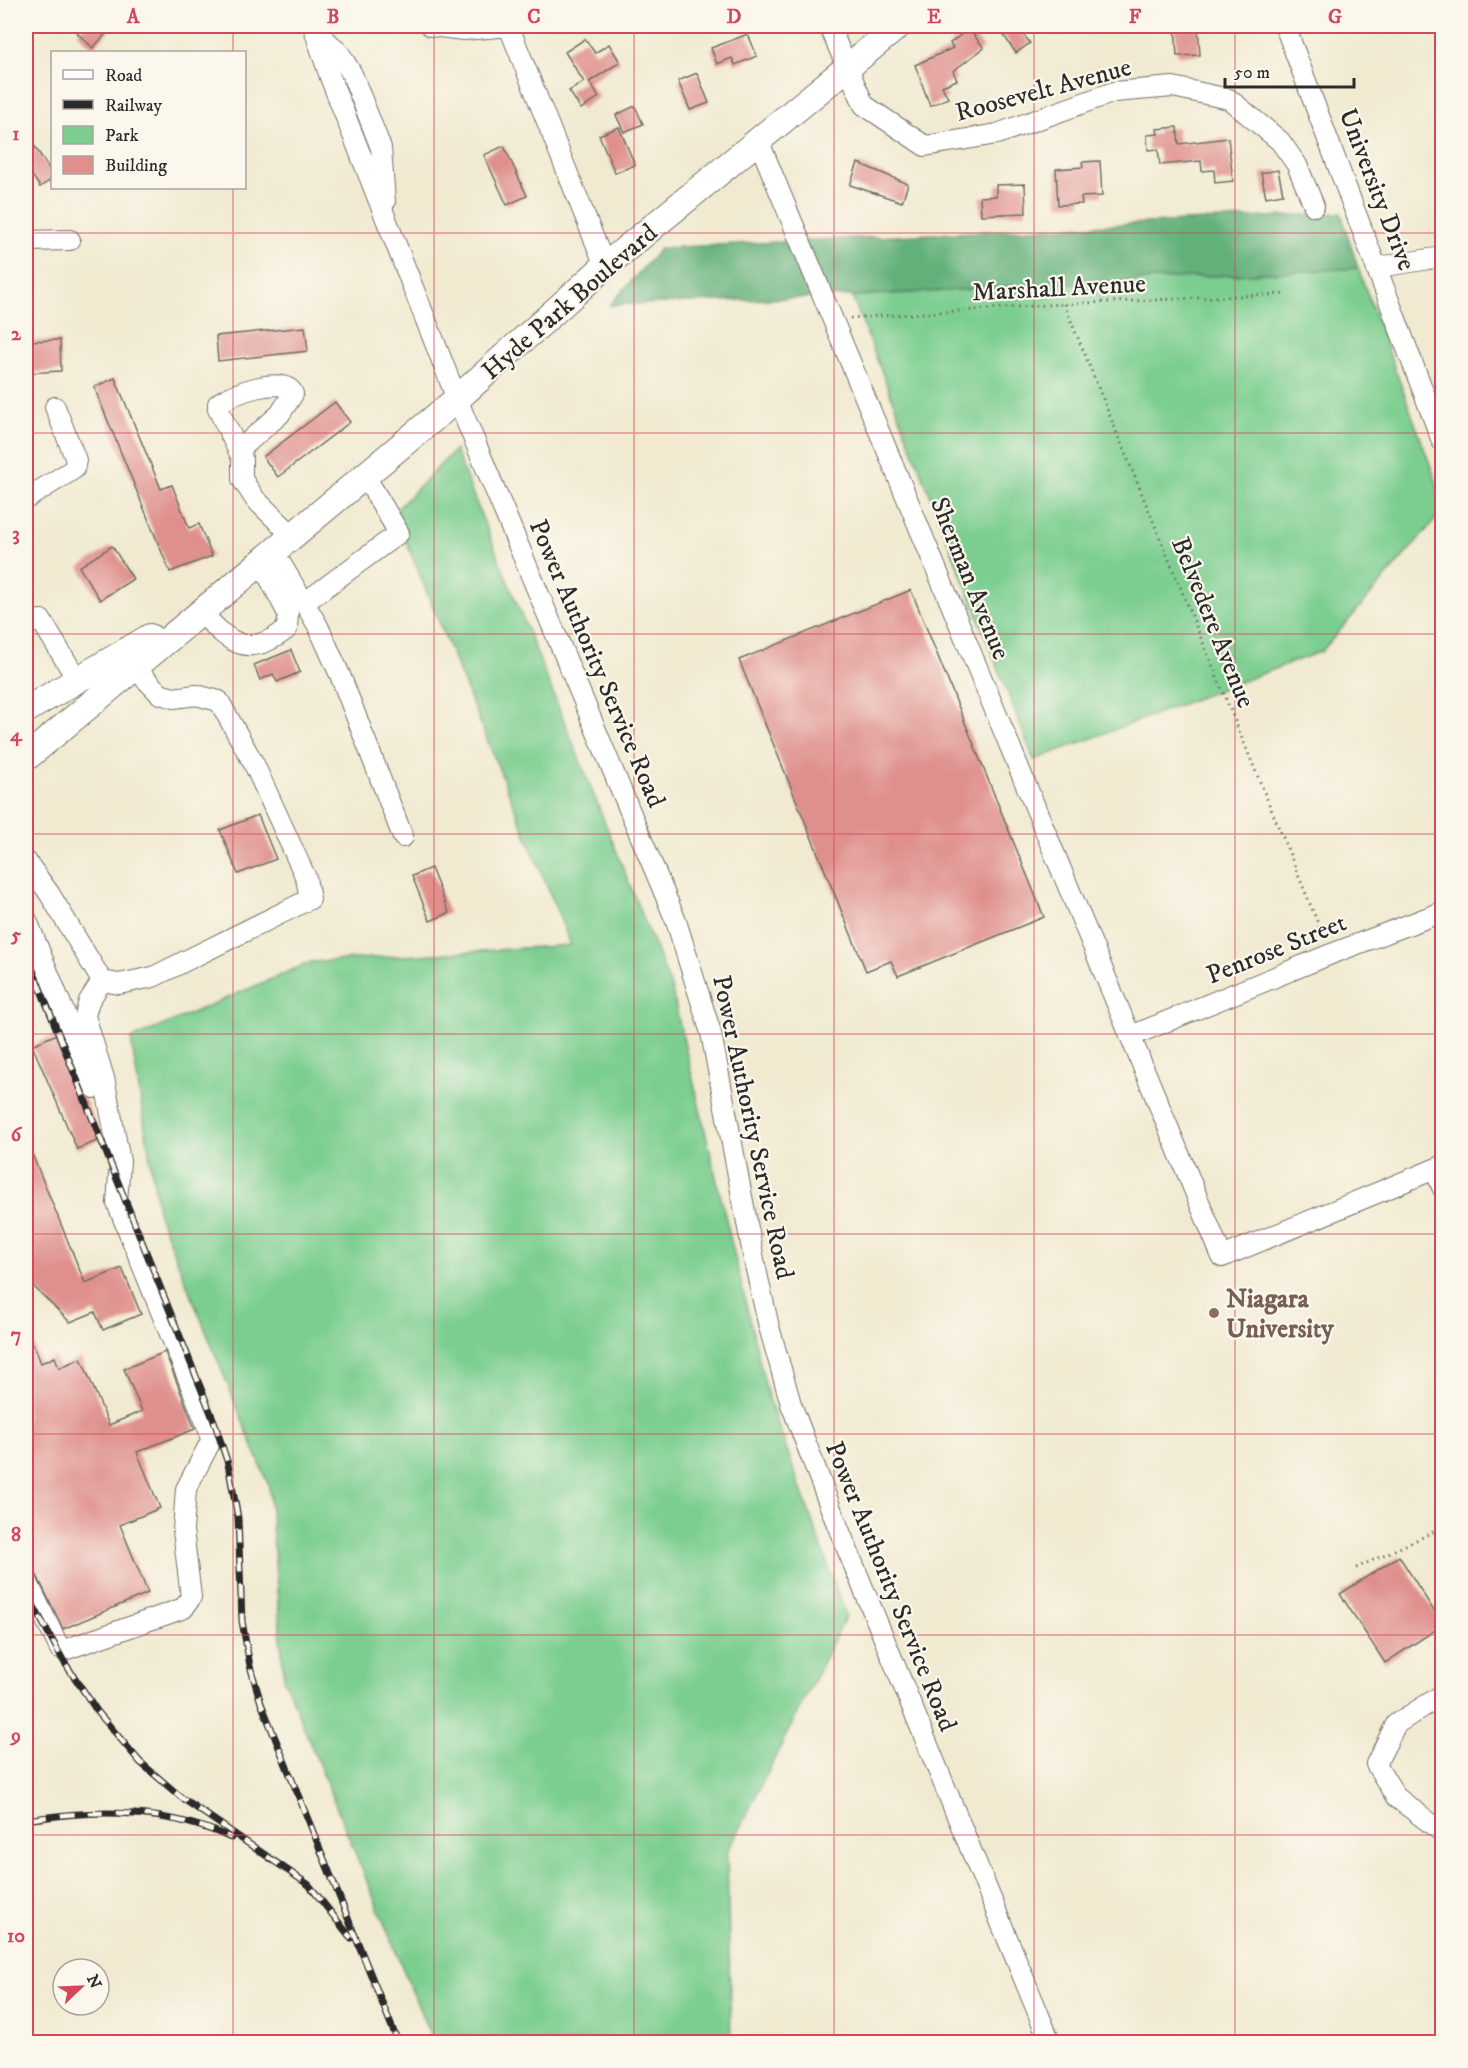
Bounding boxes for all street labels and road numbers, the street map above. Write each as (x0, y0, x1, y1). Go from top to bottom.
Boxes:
street label: Roosevelt Avenue (952, 51, 1135, 130)
street label: University Drive (1331, 104, 1423, 275)
street label: Hyde Park Boulevard (475, 217, 665, 387)
street label: Marshall Avenue (971, 267, 1147, 310)
street label: Sherman Avenue (922, 492, 1017, 665)
street label: Power Authority Service Road (521, 515, 672, 813)
street label: Belvedere Avenue (1163, 532, 1262, 713)
street label: Penrose Street (1202, 906, 1351, 992)
street label: Power Authority Service Road (704, 972, 801, 1282)
street label: Power Authority Service Road (817, 1437, 964, 1736)

